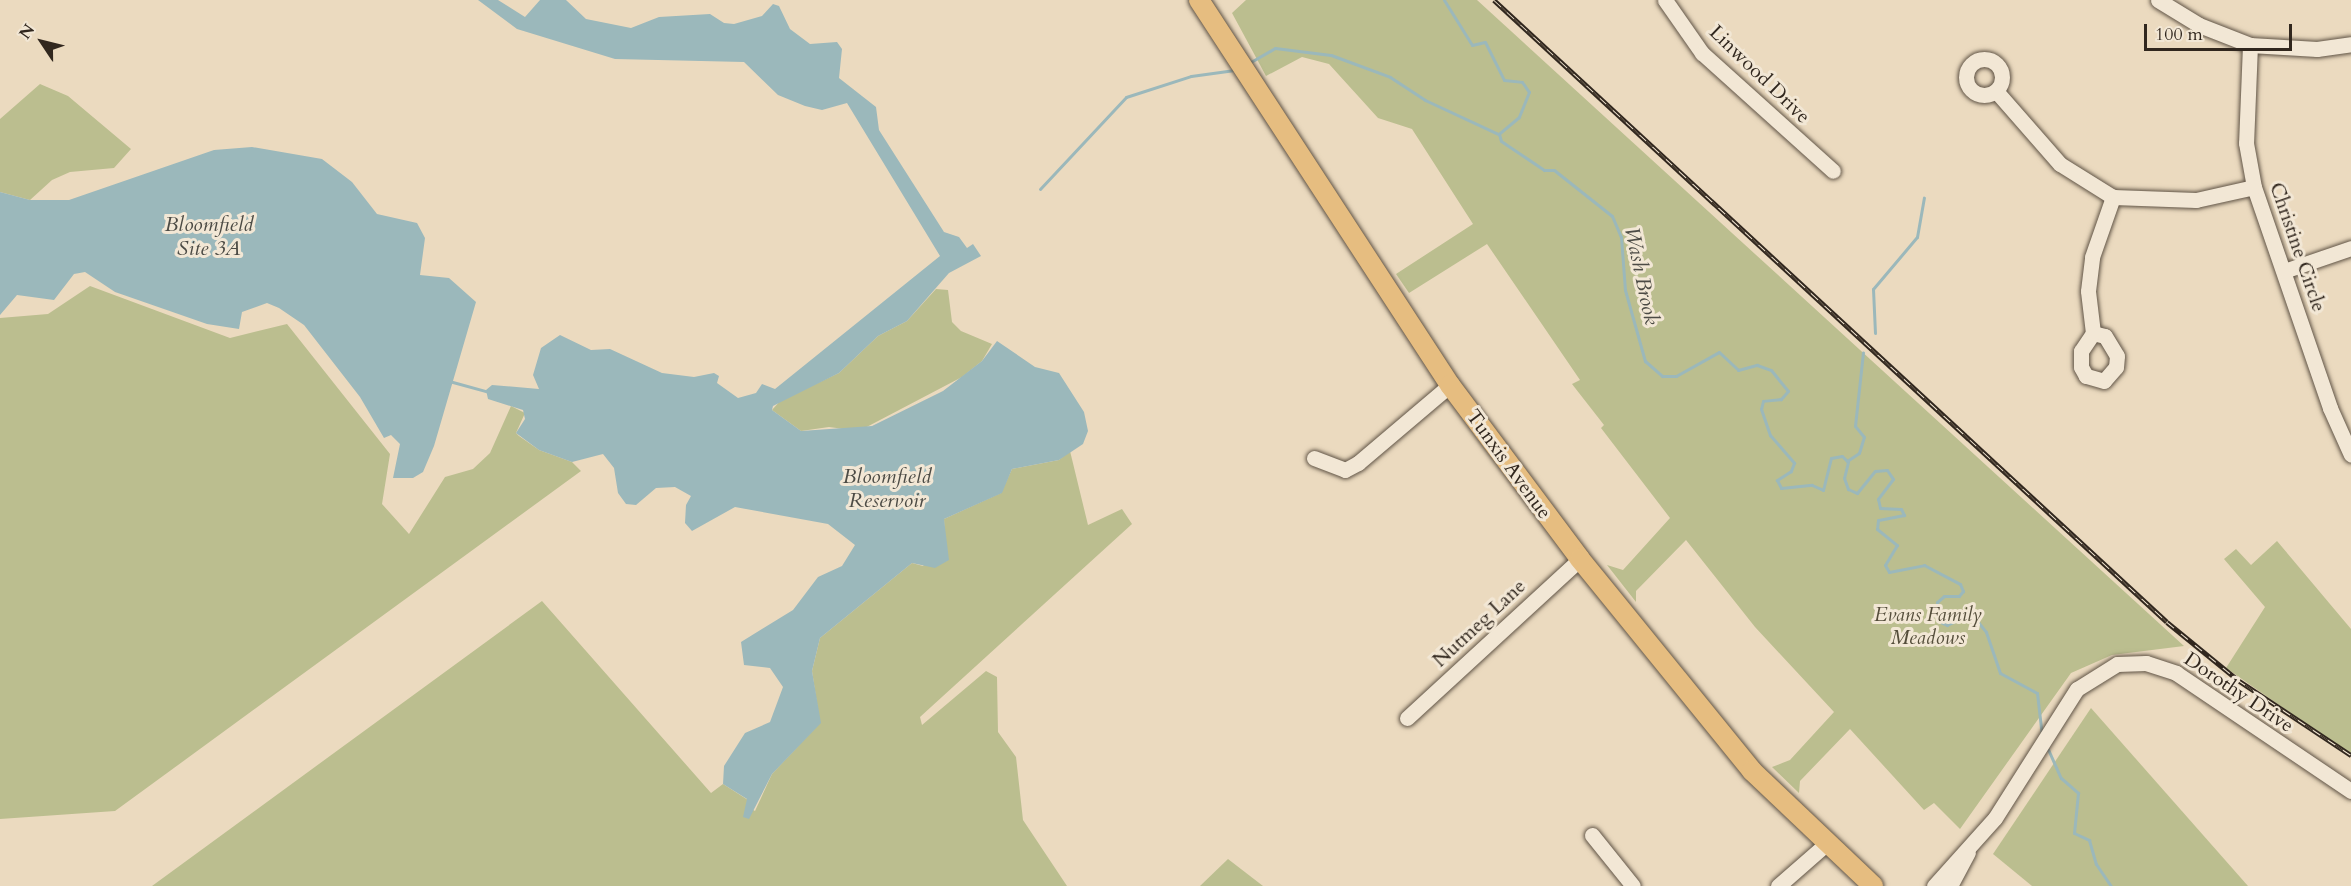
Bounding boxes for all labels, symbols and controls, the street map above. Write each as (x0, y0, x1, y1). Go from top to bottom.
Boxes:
north arrow (12, 12, 72, 72)
scale bar (2147, 12, 2296, 50)
text: N (14, 20, 40, 44)
street label: Linwood Drive (1704, 20, 1816, 128)
text: 100 m (2155, 22, 2203, 47)
street label: Christine Circle (2265, 179, 2331, 315)
water label: Bloomfield Site 3A (165, 212, 253, 262)
water label: Wash Brook (1618, 225, 1664, 327)
street label: Tunxis Avenue (1461, 405, 1557, 523)
water label: Bloomfield Reservoir (843, 464, 931, 514)
street label: Nutmeg Lane (1428, 574, 1530, 672)
park label: Evans Family Meadows (1874, 602, 1982, 649)
street label: Dorothy Drive (2180, 647, 2298, 737)

